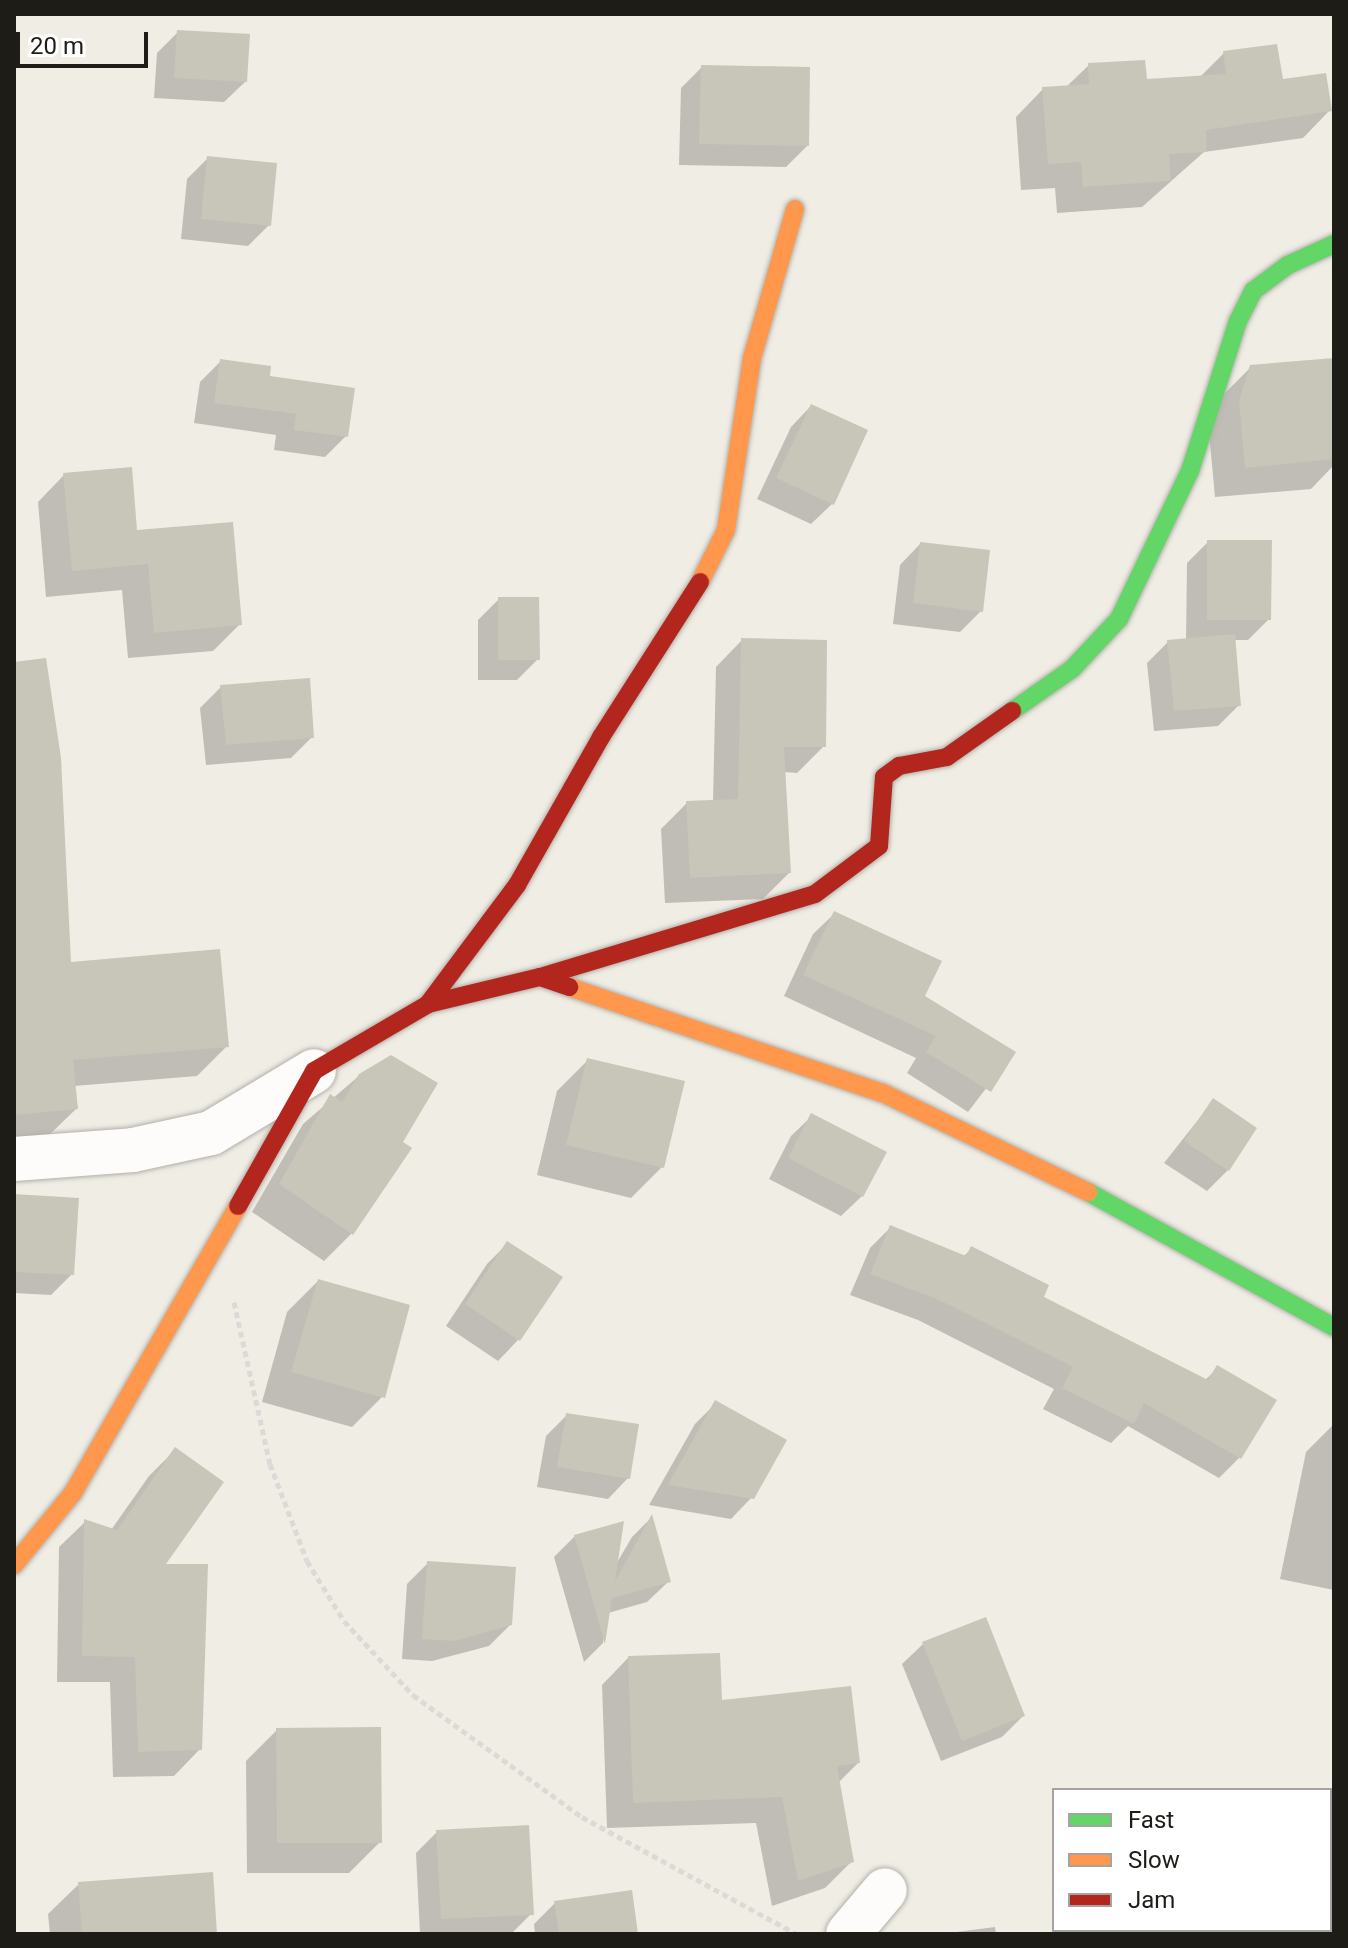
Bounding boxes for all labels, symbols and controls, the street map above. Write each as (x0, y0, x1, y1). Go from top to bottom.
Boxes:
scale bar (20, 16, 152, 66)
text: 20 m (30, 32, 84, 60)
legend (1052, 1788, 1332, 1932)
text: Fast (1128, 1806, 1174, 1834)
text: Slow (1128, 1846, 1180, 1874)
text: Jam (1128, 1886, 1175, 1914)

